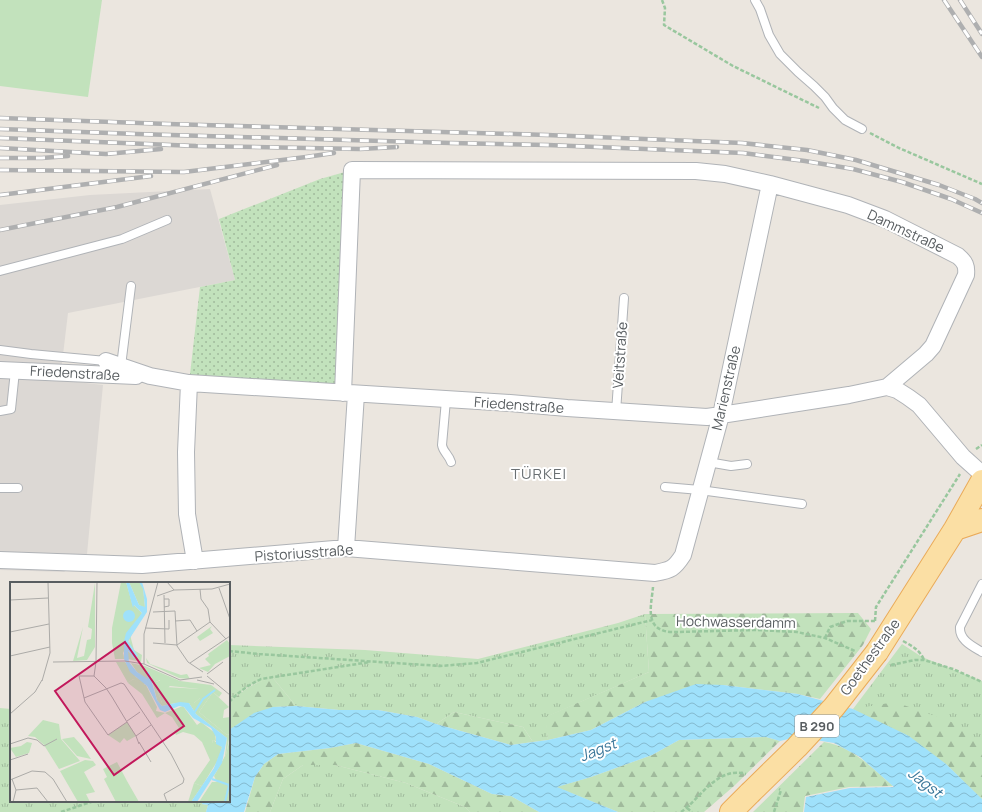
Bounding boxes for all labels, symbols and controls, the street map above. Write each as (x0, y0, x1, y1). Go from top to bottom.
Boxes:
street label: Dammstraße (865, 204, 948, 257)
street label: Veitstraße (608, 321, 631, 389)
street label: Marienstraße (707, 344, 744, 432)
street label: Friedenstraße (29, 361, 121, 384)
street label: Friedenstraße (473, 392, 565, 417)
district label: TÜRKEI (511, 463, 567, 484)
street label: Pistoriusstraße (254, 540, 354, 565)
inset map (10, 582, 230, 802)
street label: Hochwasserdamm (676, 611, 796, 632)
street label: Goethestraße (835, 615, 904, 699)
road number: B 290 (795, 715, 839, 737)
water label: Jagst (576, 732, 621, 766)
water label: Jagst (904, 763, 948, 804)

